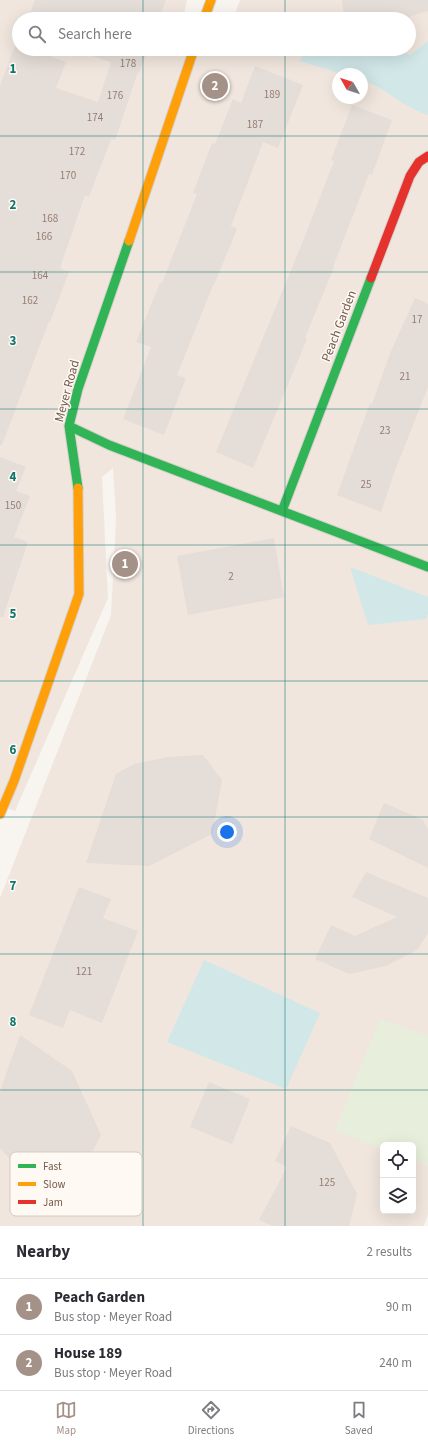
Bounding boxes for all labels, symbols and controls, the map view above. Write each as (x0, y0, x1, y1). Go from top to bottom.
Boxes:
search box (12, 12, 416, 56)
icon: search (26, 23, 48, 45)
text: Search here (58, 24, 132, 45)
house number: 178 (120, 56, 137, 71)
text: 1 (10, 60, 17, 78)
north arrow (332, 68, 368, 104)
pin: 2 (202, 71, 228, 101)
house number: 189 (264, 87, 280, 102)
house number: 176 (107, 88, 124, 103)
house number: 174 (87, 110, 104, 125)
house number: 187 (247, 117, 263, 132)
house number: 172 (69, 144, 85, 159)
house number: 170 (60, 168, 76, 183)
text: 2 (10, 196, 17, 214)
house number: 168 (42, 211, 59, 226)
house number: 166 (36, 229, 53, 244)
house number: 164 (32, 268, 49, 283)
street label: Peach Garden (317, 288, 361, 364)
house number: 162 (22, 293, 38, 308)
house number: 17 (412, 312, 422, 327)
text: 3 (10, 332, 17, 350)
street label: Meyer Road (50, 358, 84, 424)
house number: 21 (400, 369, 410, 384)
house number: 23 (380, 423, 390, 438)
text: 4 (10, 468, 17, 486)
house number: 25 (361, 477, 371, 492)
house number: 150 (5, 498, 21, 513)
pin: 1 (112, 549, 138, 579)
house number: 2 (228, 569, 234, 584)
text: 5 (10, 605, 17, 623)
text: 6 (10, 741, 17, 759)
your location (217, 822, 237, 842)
text: 7 (10, 877, 17, 895)
house number: 121 (76, 964, 92, 979)
text: 8 (10, 1013, 17, 1031)
map controls (380, 1142, 416, 1214)
button: locate (380, 1142, 416, 1178)
legend (10, 1152, 142, 1216)
text: Fast (43, 1159, 62, 1174)
house number: 125 (319, 1175, 335, 1190)
text: Slow (43, 1177, 66, 1192)
button: layers (380, 1178, 416, 1214)
text: Jam (43, 1195, 63, 1210)
text: Nearby (16, 1240, 70, 1264)
text: 2 results (367, 1243, 412, 1261)
text: Peach Garden (54, 1287, 145, 1308)
text: 1 (26, 1298, 32, 1316)
text: 90 m (386, 1298, 412, 1316)
text: Bus stop · Meyer Road (54, 1308, 172, 1326)
text: House 189 (54, 1343, 122, 1364)
text: 2 (26, 1354, 32, 1372)
text: 240 m (379, 1354, 412, 1372)
text: Bus stop · Meyer Road (54, 1364, 172, 1382)
tab: Map (55, 1399, 77, 1438)
tab: Directions (188, 1399, 234, 1438)
tab: Saved (345, 1399, 373, 1438)

